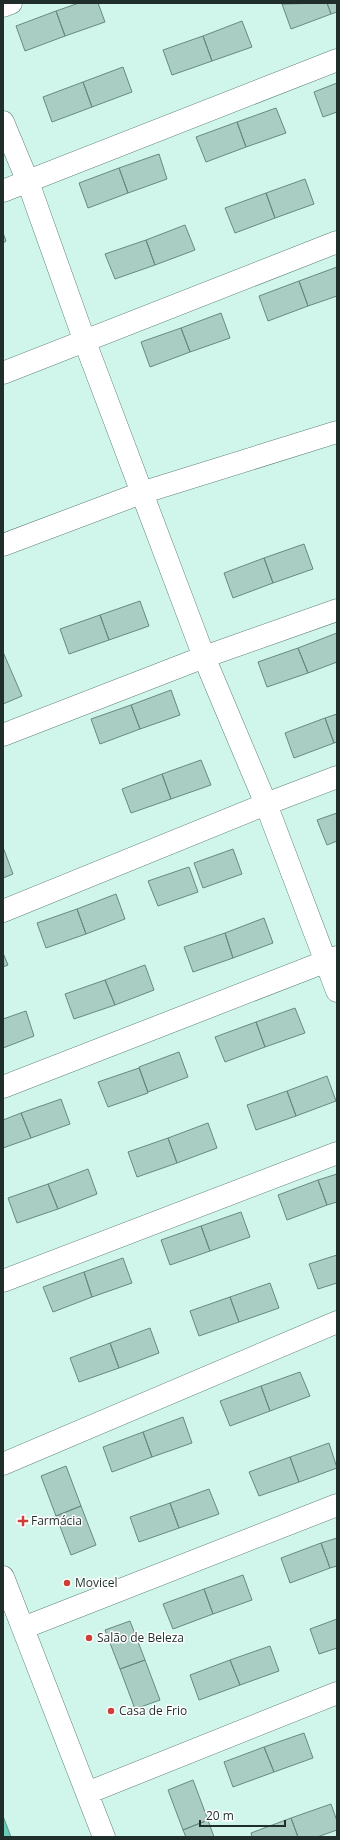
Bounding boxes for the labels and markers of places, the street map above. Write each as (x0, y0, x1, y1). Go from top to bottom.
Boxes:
place label: Farmácia (31, 1512, 82, 1529)
marker: Farmácia (18, 1516, 28, 1526)
place label: Movicel (75, 1574, 118, 1591)
marker: Movicel (62, 1578, 72, 1588)
place label: Salão de Beleza (97, 1629, 184, 1646)
marker: Salão de Beleza (84, 1633, 94, 1643)
place label: Casa de Frio (119, 1702, 187, 1719)
marker: Casa de Frio (106, 1706, 116, 1716)

